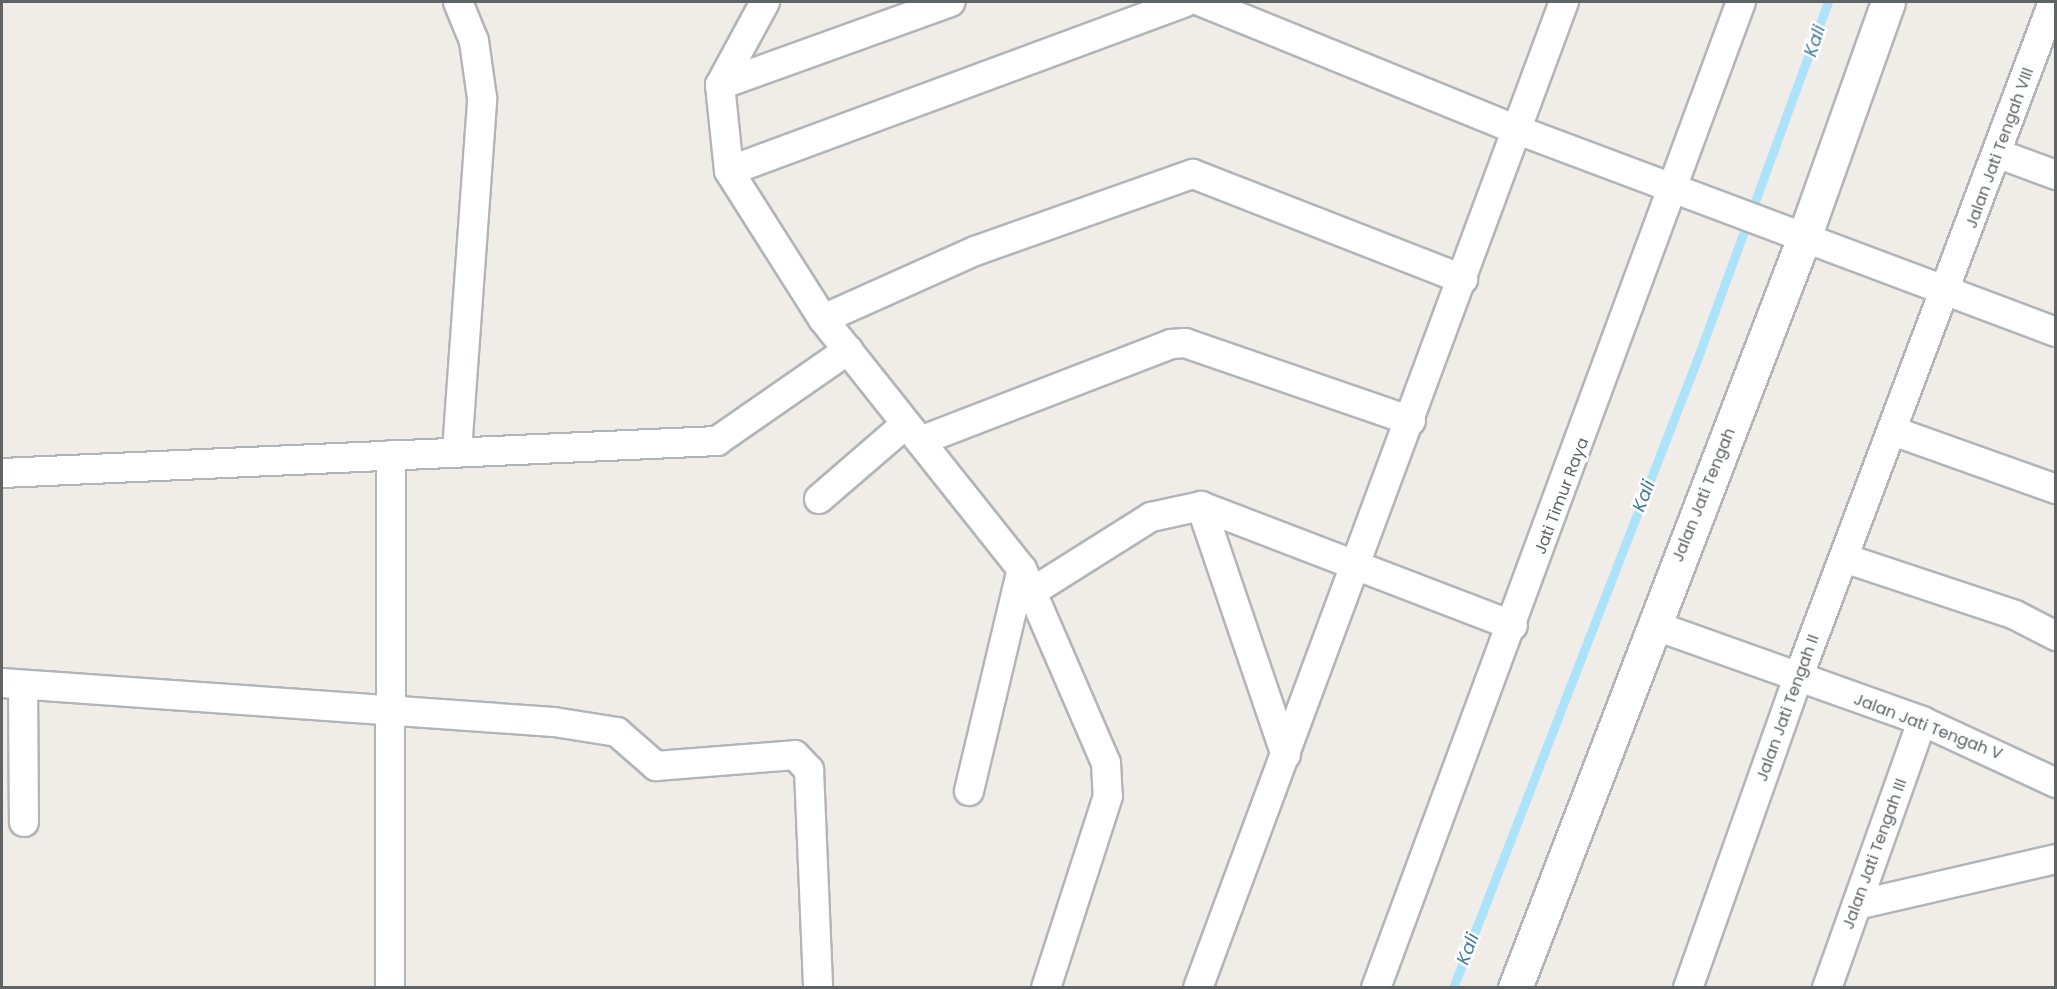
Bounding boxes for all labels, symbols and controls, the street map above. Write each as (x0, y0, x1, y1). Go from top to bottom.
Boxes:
water label: Kali (1800, 23, 1830, 59)
street label: Jalan Jati Tengah VIII (1962, 65, 2038, 231)
street label: Jalan Jati Tengah (1668, 425, 1740, 565)
street label: Jati Timur Raya (1531, 435, 1593, 557)
water label: Kali (1628, 477, 1660, 515)
street label: Jalan Jati Tengah II (1753, 632, 1823, 784)
street label: Jalan Jati Tengah V (1851, 690, 2005, 764)
street label: Jalan Jati Tengah III (1839, 776, 1911, 932)
water label: Kali (1452, 930, 1484, 968)

